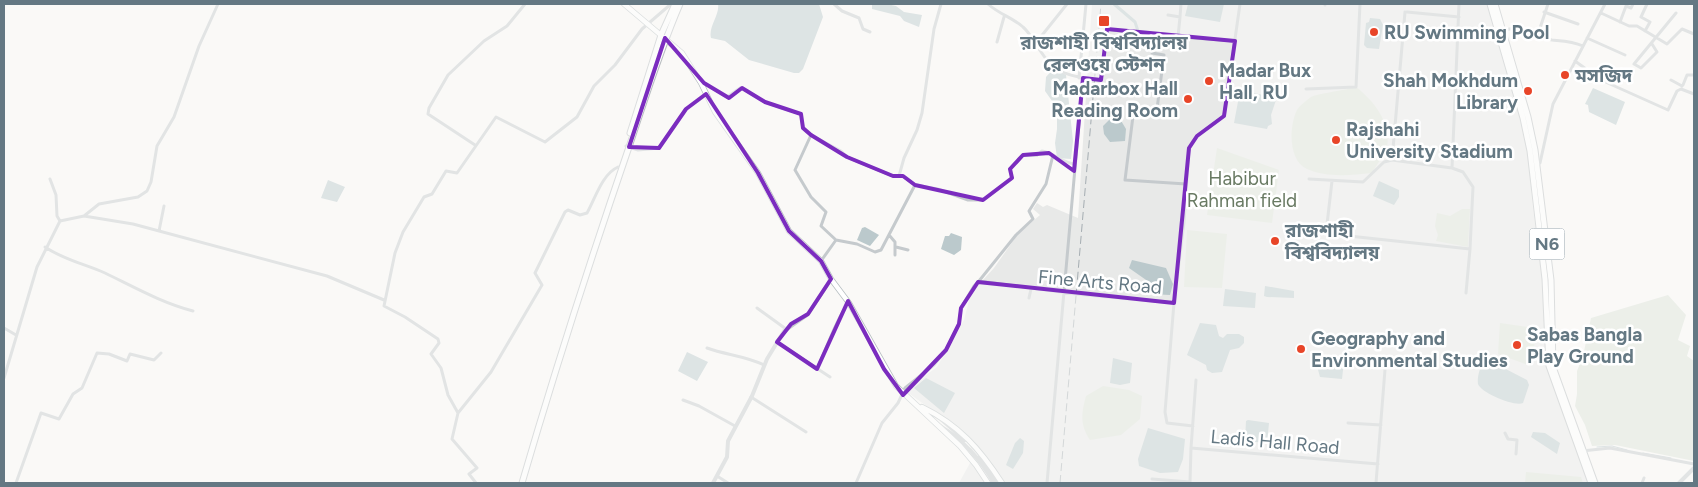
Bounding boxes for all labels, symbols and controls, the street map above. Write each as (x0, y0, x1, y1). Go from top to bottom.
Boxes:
marker: রাজশাহী বিশ্ববিদ্যালয় রেলওয়ে স্টেশন (1097, 14, 1111, 28)
place label: RU Swimming Pool (1384, 21, 1549, 44)
marker: RU Swimming Pool (1368, 26, 1380, 38)
place label: রাজশাহী বিশ্ববিদ্যালয় রেলওয়ে স্টেশন (1019, 31, 1188, 76)
place label: Madar Bux Hall, RU (1219, 59, 1311, 104)
place label: মসজিদ (1574, 64, 1633, 87)
place label: Shah Mokhdum Library (1383, 69, 1518, 114)
marker: মসজিদ (1559, 69, 1571, 81)
marker: Madar Bux Hall, RU (1203, 75, 1215, 87)
place label: Madarbox Hall Reading Room (1051, 77, 1178, 122)
marker: Shah Mokhdum Library (1522, 85, 1534, 97)
marker: Madarbox Hall Reading Room (1182, 93, 1194, 105)
place label: Rajshahi University Stadium (1346, 118, 1513, 163)
marker: Rajshahi University Stadium (1330, 134, 1342, 146)
park label: Habibur Rahman field (1187, 167, 1297, 212)
place label: রাজশাহী বিশ্ববিদ্যালয় (1284, 219, 1380, 264)
road number: N6 (1530, 228, 1564, 260)
marker: রাজশাহী বিশ্ববিদ্যালয় (1269, 235, 1281, 247)
street label: Fine Arts Road (1037, 265, 1163, 299)
place label: Sabas Bangla Play Ground (1527, 323, 1642, 368)
place label: Geography and Environmental Studies (1311, 327, 1508, 372)
marker: Sabas Bangla Play Ground (1511, 339, 1523, 351)
marker: Geography and Environmental Studies (1295, 343, 1307, 355)
street label: Ladis Hall Road (1210, 425, 1340, 459)

